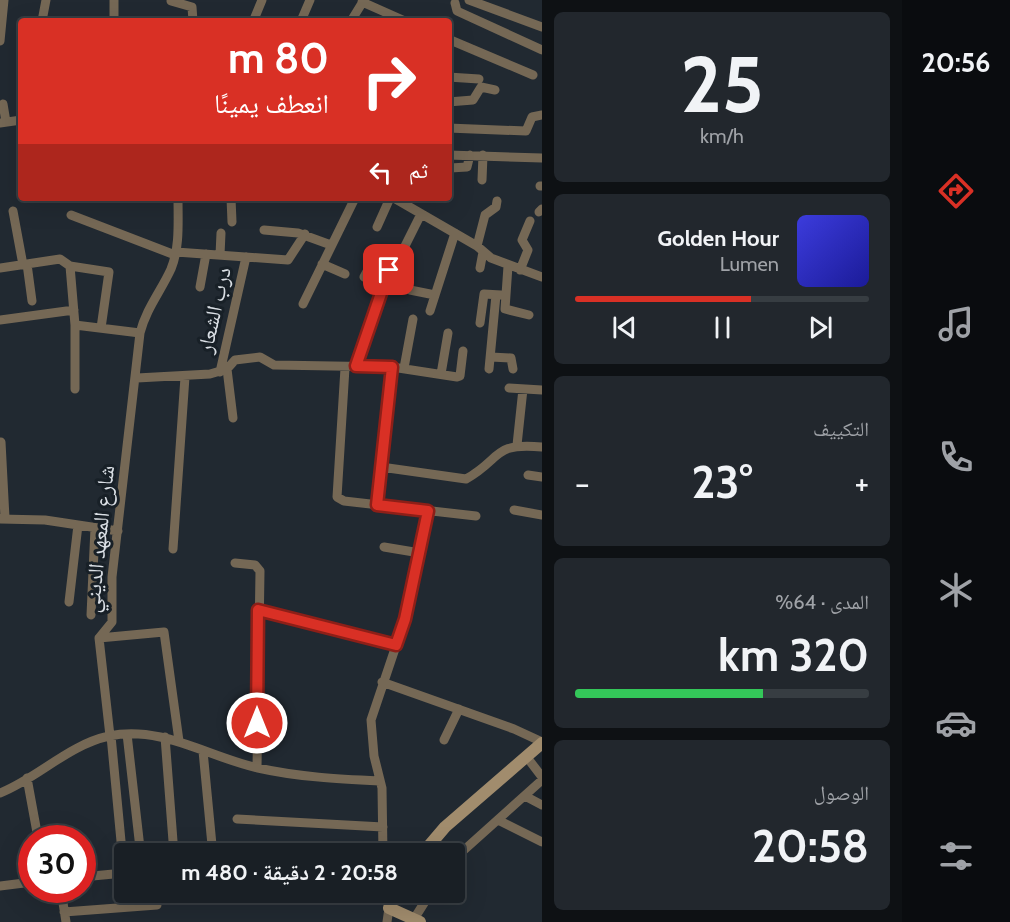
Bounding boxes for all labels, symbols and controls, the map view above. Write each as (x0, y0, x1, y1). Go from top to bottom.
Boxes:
text: 80 m (228, 32, 329, 84)
text: 25 (680, 37, 764, 132)
icon: right (350, 42, 428, 120)
text: 20:56 (922, 46, 991, 79)
text: انعطف يمينًا (214, 87, 329, 120)
text: km/h (700, 124, 744, 148)
icon: left (364, 156, 397, 189)
text: ثم (409, 157, 428, 184)
icon: directions (935, 170, 977, 212)
text: Golden Hour (658, 225, 779, 252)
pin (363, 244, 414, 295)
text: Lumen (720, 252, 779, 276)
icon: arrive (372, 253, 405, 286)
street label: درب الشعار (191, 264, 237, 356)
icon: music (935, 303, 977, 345)
icon: previous (608, 311, 641, 344)
icon: pause (706, 311, 739, 344)
icon: next (804, 311, 837, 344)
text: التكييف (813, 417, 869, 441)
icon: phone (935, 436, 977, 478)
text: 23° (691, 455, 753, 509)
text: − (575, 463, 590, 503)
text: + (854, 463, 869, 503)
street label: شارع المعهد الديني (78, 464, 124, 614)
icon: climate (935, 569, 977, 611)
text: المدى · 64% (775, 590, 869, 614)
text: 320 km (718, 628, 869, 682)
position arrow (225, 691, 289, 755)
icon: car (935, 702, 977, 744)
text: الوصول (814, 781, 869, 805)
text: 20:58 (752, 819, 869, 873)
speed limit sign: 30 (18, 825, 96, 903)
icon: filters (935, 835, 977, 877)
text: 20:58 · 2 دقيقة · 480 m (181, 859, 398, 886)

